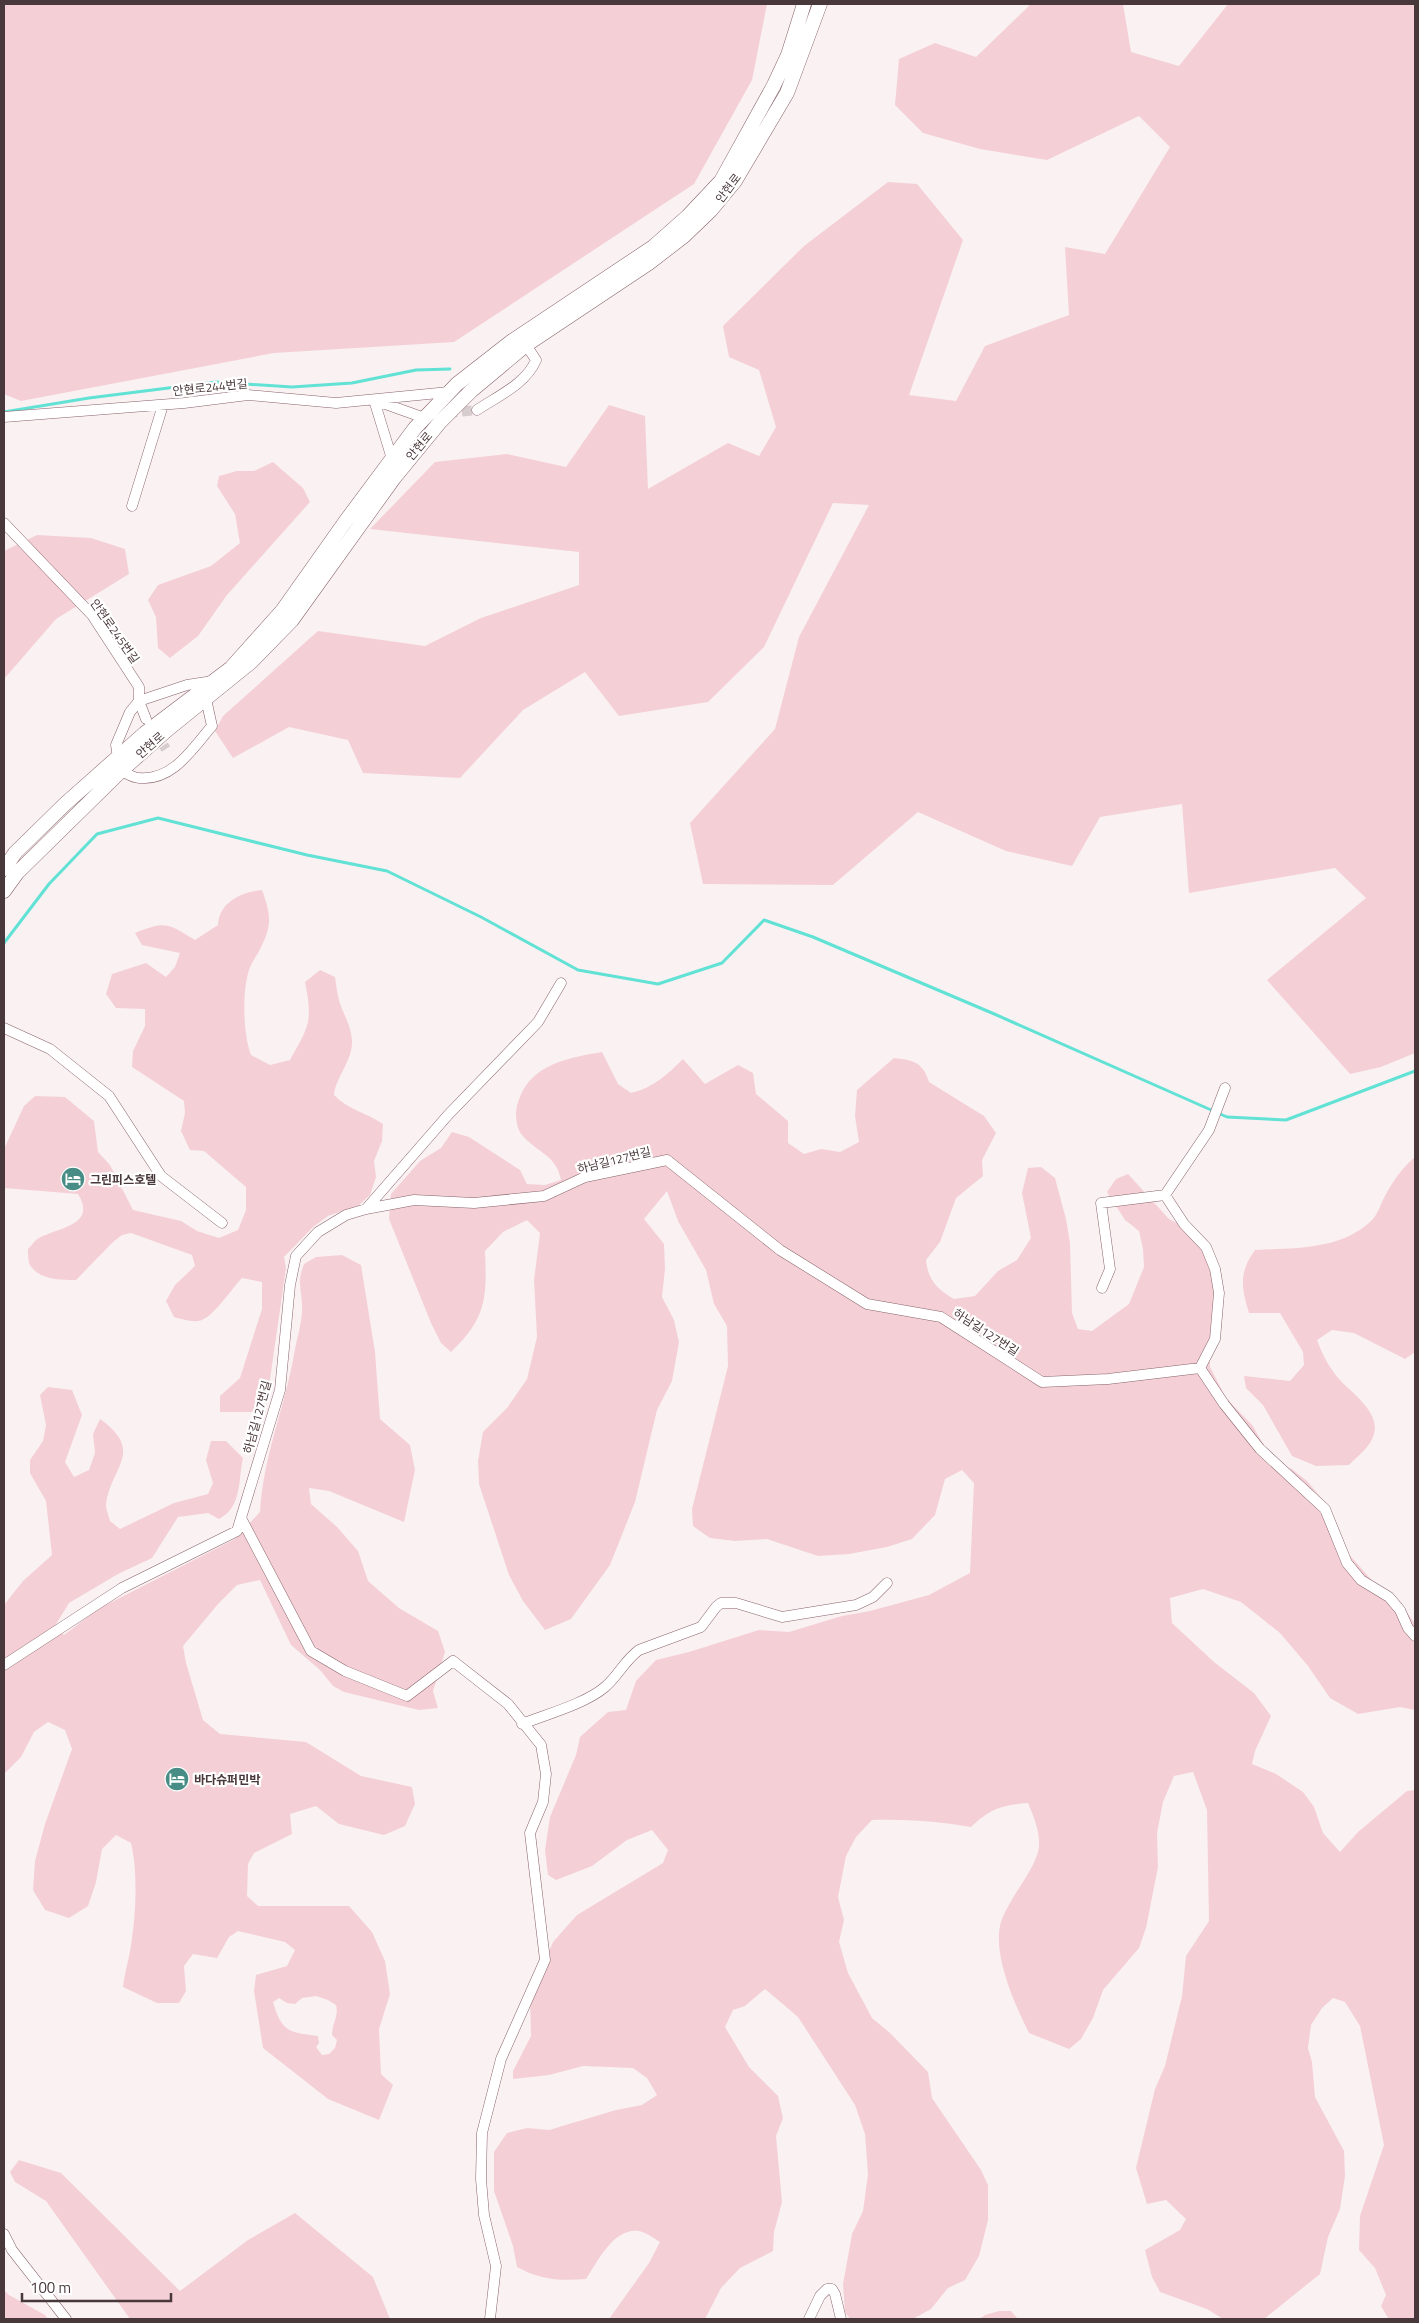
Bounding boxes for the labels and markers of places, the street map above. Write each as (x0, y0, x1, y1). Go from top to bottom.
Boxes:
hotel icon: 그린피스호텔 (60, 1166, 86, 1192)
place label: 그린피스호텔 (90, 1170, 156, 1189)
hotel icon: 바다슈퍼민박 (164, 1766, 190, 1792)
place label: 바다슈퍼민박 (194, 1770, 260, 1789)

